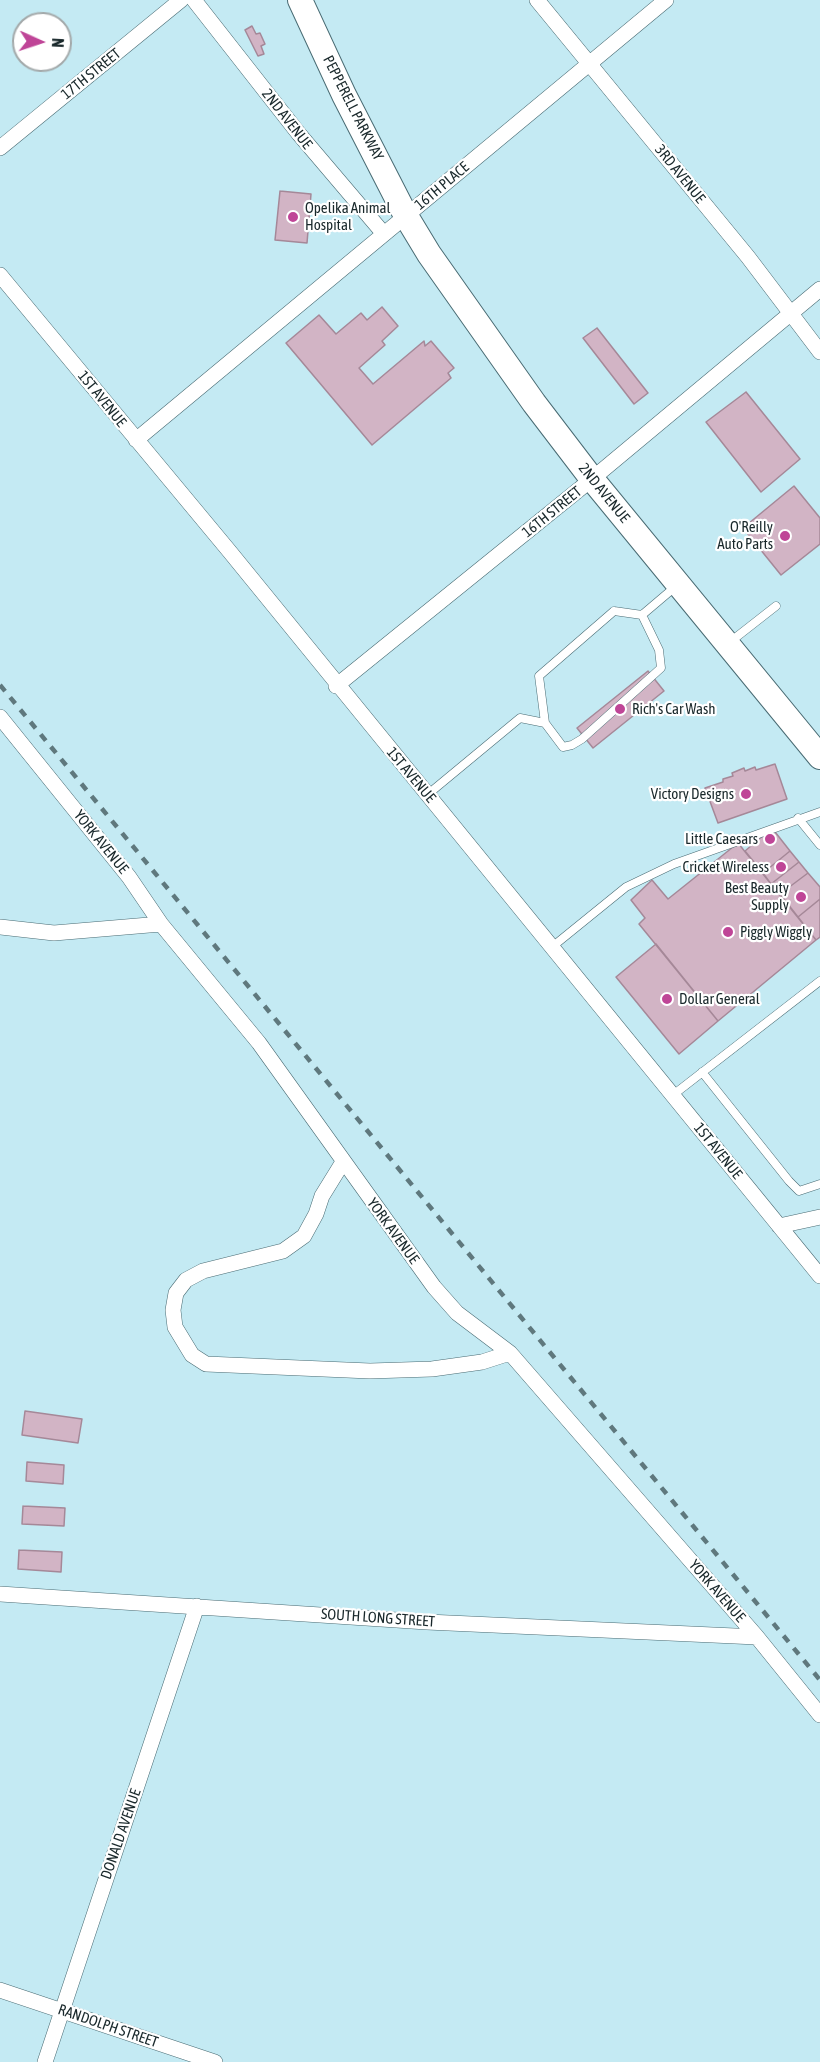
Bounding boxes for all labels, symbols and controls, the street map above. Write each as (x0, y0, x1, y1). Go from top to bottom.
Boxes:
north arrow (12, 12, 72, 72)
text: N (49, 38, 67, 48)
street label: 17TH STREET (58, 45, 124, 103)
street label: PEPPERELL PARKWAY (319, 53, 387, 163)
street label: 2ND AVENUE (258, 85, 316, 153)
street label: 3RD AVENUE (651, 141, 709, 207)
street label: 16TH PLACE (411, 158, 473, 214)
place label: Opelika Animal Hospital (305, 199, 391, 234)
marker: Opelika Animal Hospital (286, 210, 300, 224)
street label: 1ST AVENUE (74, 367, 130, 431)
street label: 2ND AVENUE (575, 460, 633, 526)
street label: 16TH STREET (519, 483, 585, 541)
place label: O'Reilly Auto Parts (717, 518, 773, 553)
marker: O'Reilly Auto Parts (778, 529, 792, 543)
place label: Rich's Car Wash (632, 700, 715, 718)
marker: Rich's Car Wash (613, 702, 627, 716)
street label: 1ST AVENUE (383, 744, 439, 806)
place label: Victory Designs (651, 785, 734, 803)
marker: Victory Designs (739, 787, 753, 801)
street label: YORK AVENUE (70, 807, 132, 877)
place label: Little Caesars (685, 830, 758, 848)
marker: Little Caesars (763, 832, 777, 846)
place label: Cricket Wireless (683, 858, 769, 876)
marker: Cricket Wireless (774, 860, 788, 874)
place label: Best Beauty Supply (725, 879, 789, 914)
marker: Best Beauty Supply (794, 890, 808, 904)
place label: Piggly Wiggly (740, 923, 812, 941)
marker: Piggly Wiggly (721, 925, 735, 939)
place label: Dollar General (679, 990, 760, 1008)
marker: Dollar General (660, 992, 674, 1006)
street label: 1ST AVENUE (690, 1119, 746, 1183)
street label: YORK AVENUE (363, 1195, 423, 1267)
street label: YORK AVENUE (685, 1556, 749, 1626)
street label: SOUTH LONG STREET (320, 1605, 436, 1631)
street label: DONALD AVENUE (97, 1786, 145, 1882)
street label: RANDOLPH STREET (56, 2000, 160, 2052)

